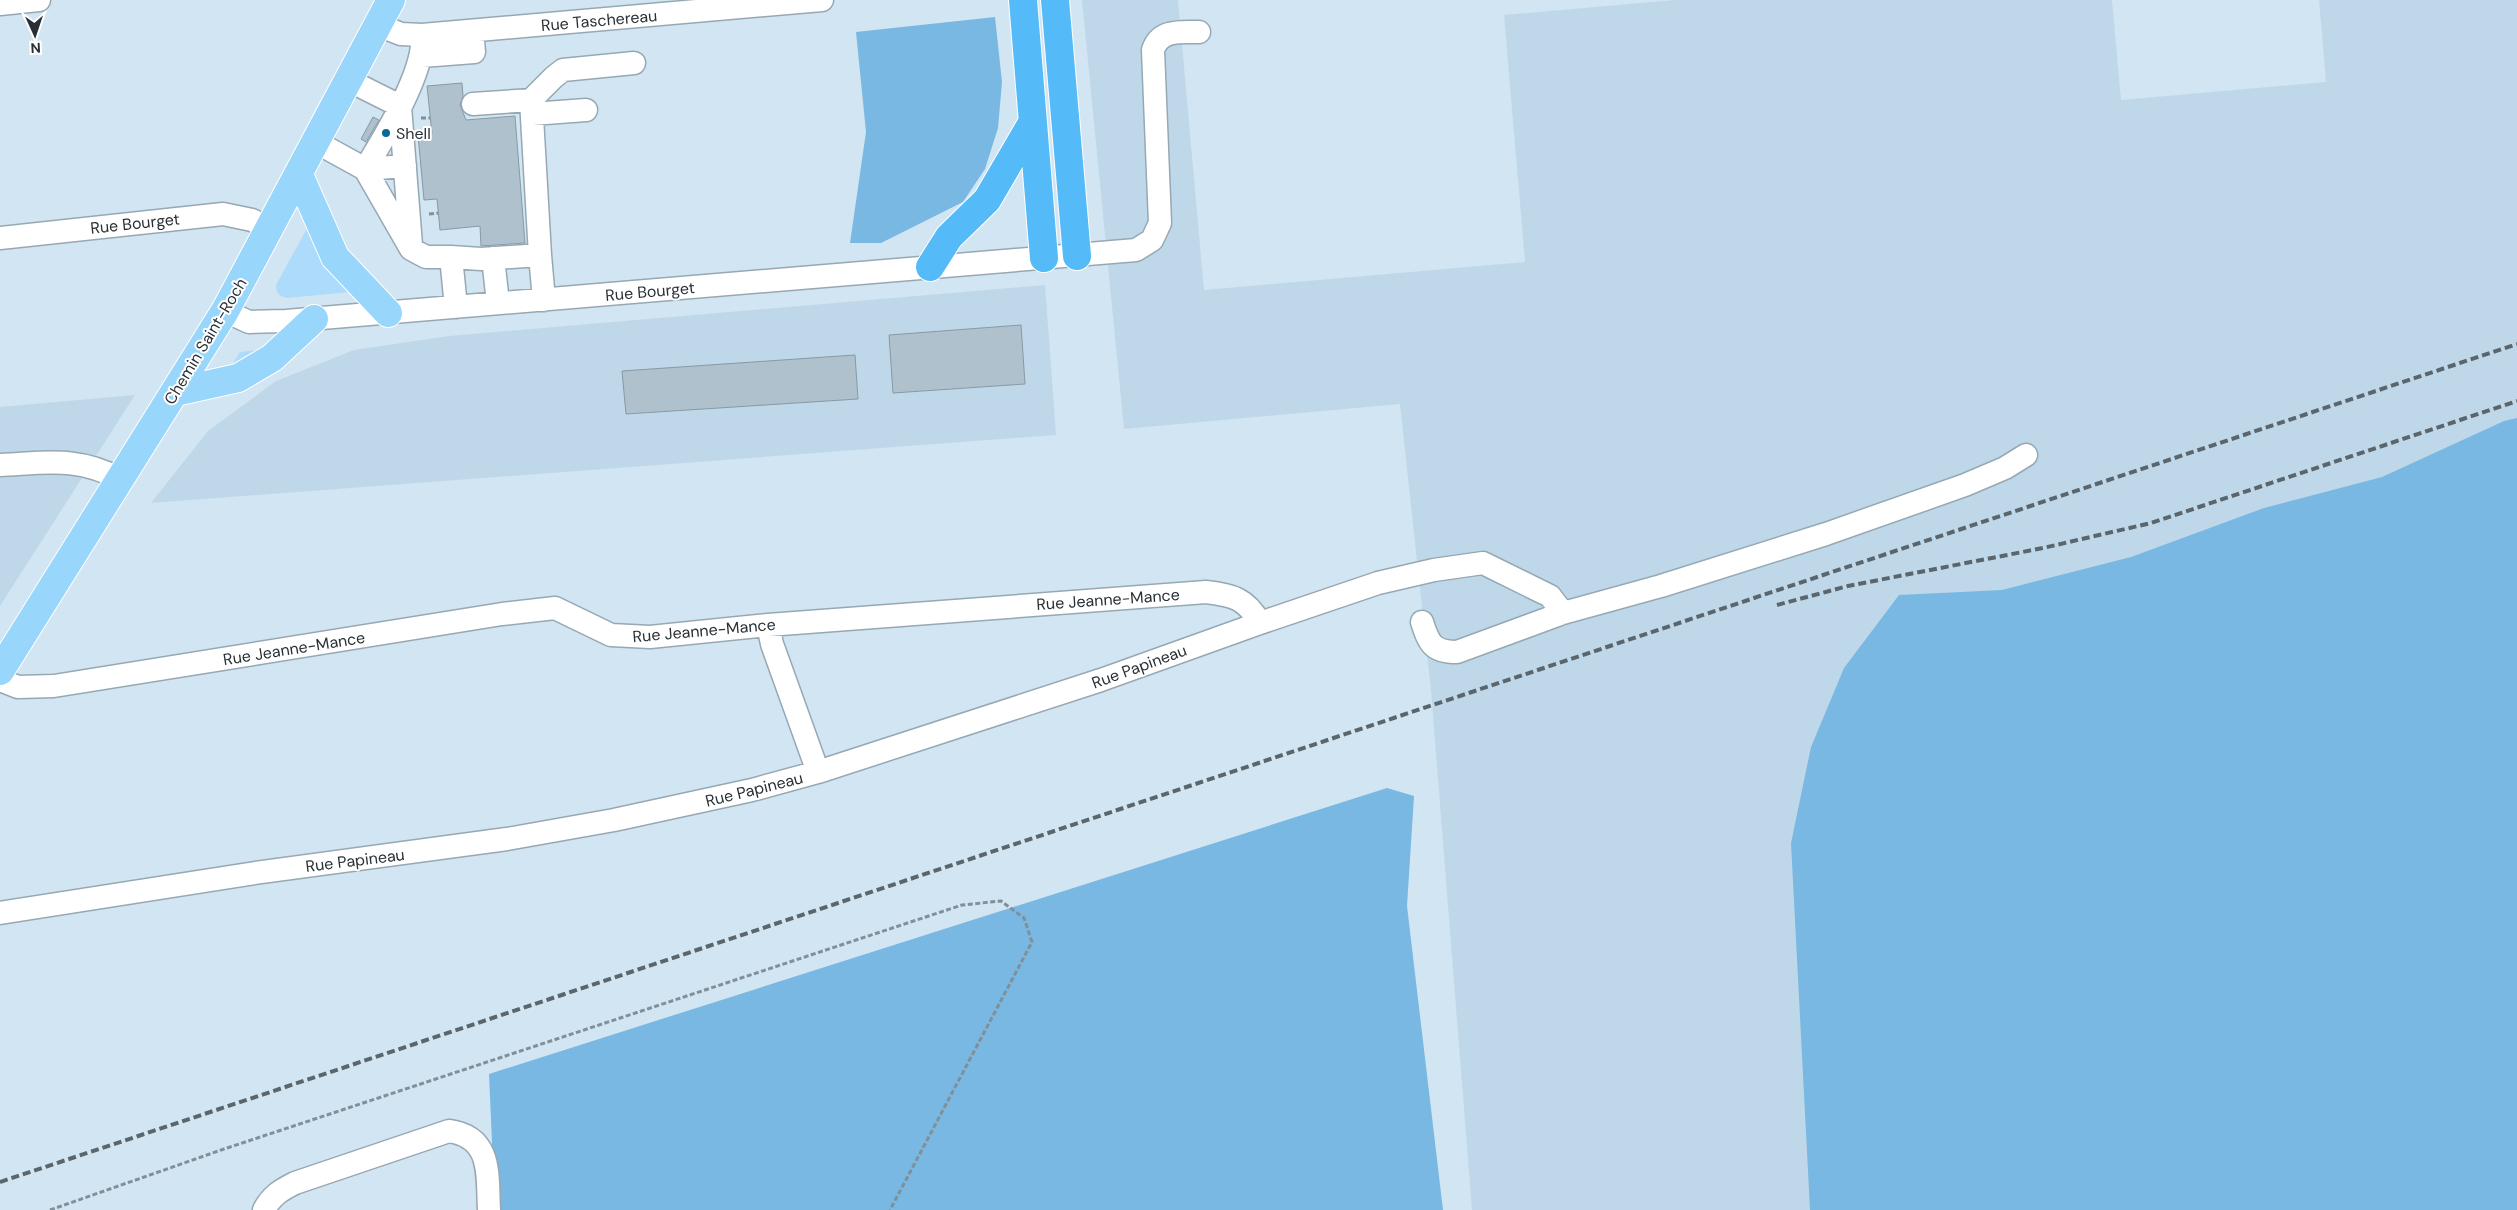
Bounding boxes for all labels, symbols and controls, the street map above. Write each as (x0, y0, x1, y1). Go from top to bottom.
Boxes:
street label: Rue Taschereau (540, 5, 658, 36)
north arrow (10, 10, 60, 60)
text: N (30, 39, 41, 57)
place label: Shell (396, 123, 431, 144)
marker: Shell (380, 127, 392, 139)
street label: Rue Bourget (89, 208, 181, 239)
street label: Chemin Saint-Roch (159, 274, 252, 408)
street label: Rue Bourget (604, 277, 696, 306)
street label: Rue Jeanne-Mance (1036, 584, 1180, 615)
street label: Rue Jeanne-Mance (632, 614, 776, 647)
street label: Rue Jeanne-Mance (222, 627, 367, 670)
street label: Rue Papineau (1089, 640, 1190, 693)
street label: Rue Papineau (703, 767, 805, 812)
street label: Rue Papineau (304, 844, 406, 877)

